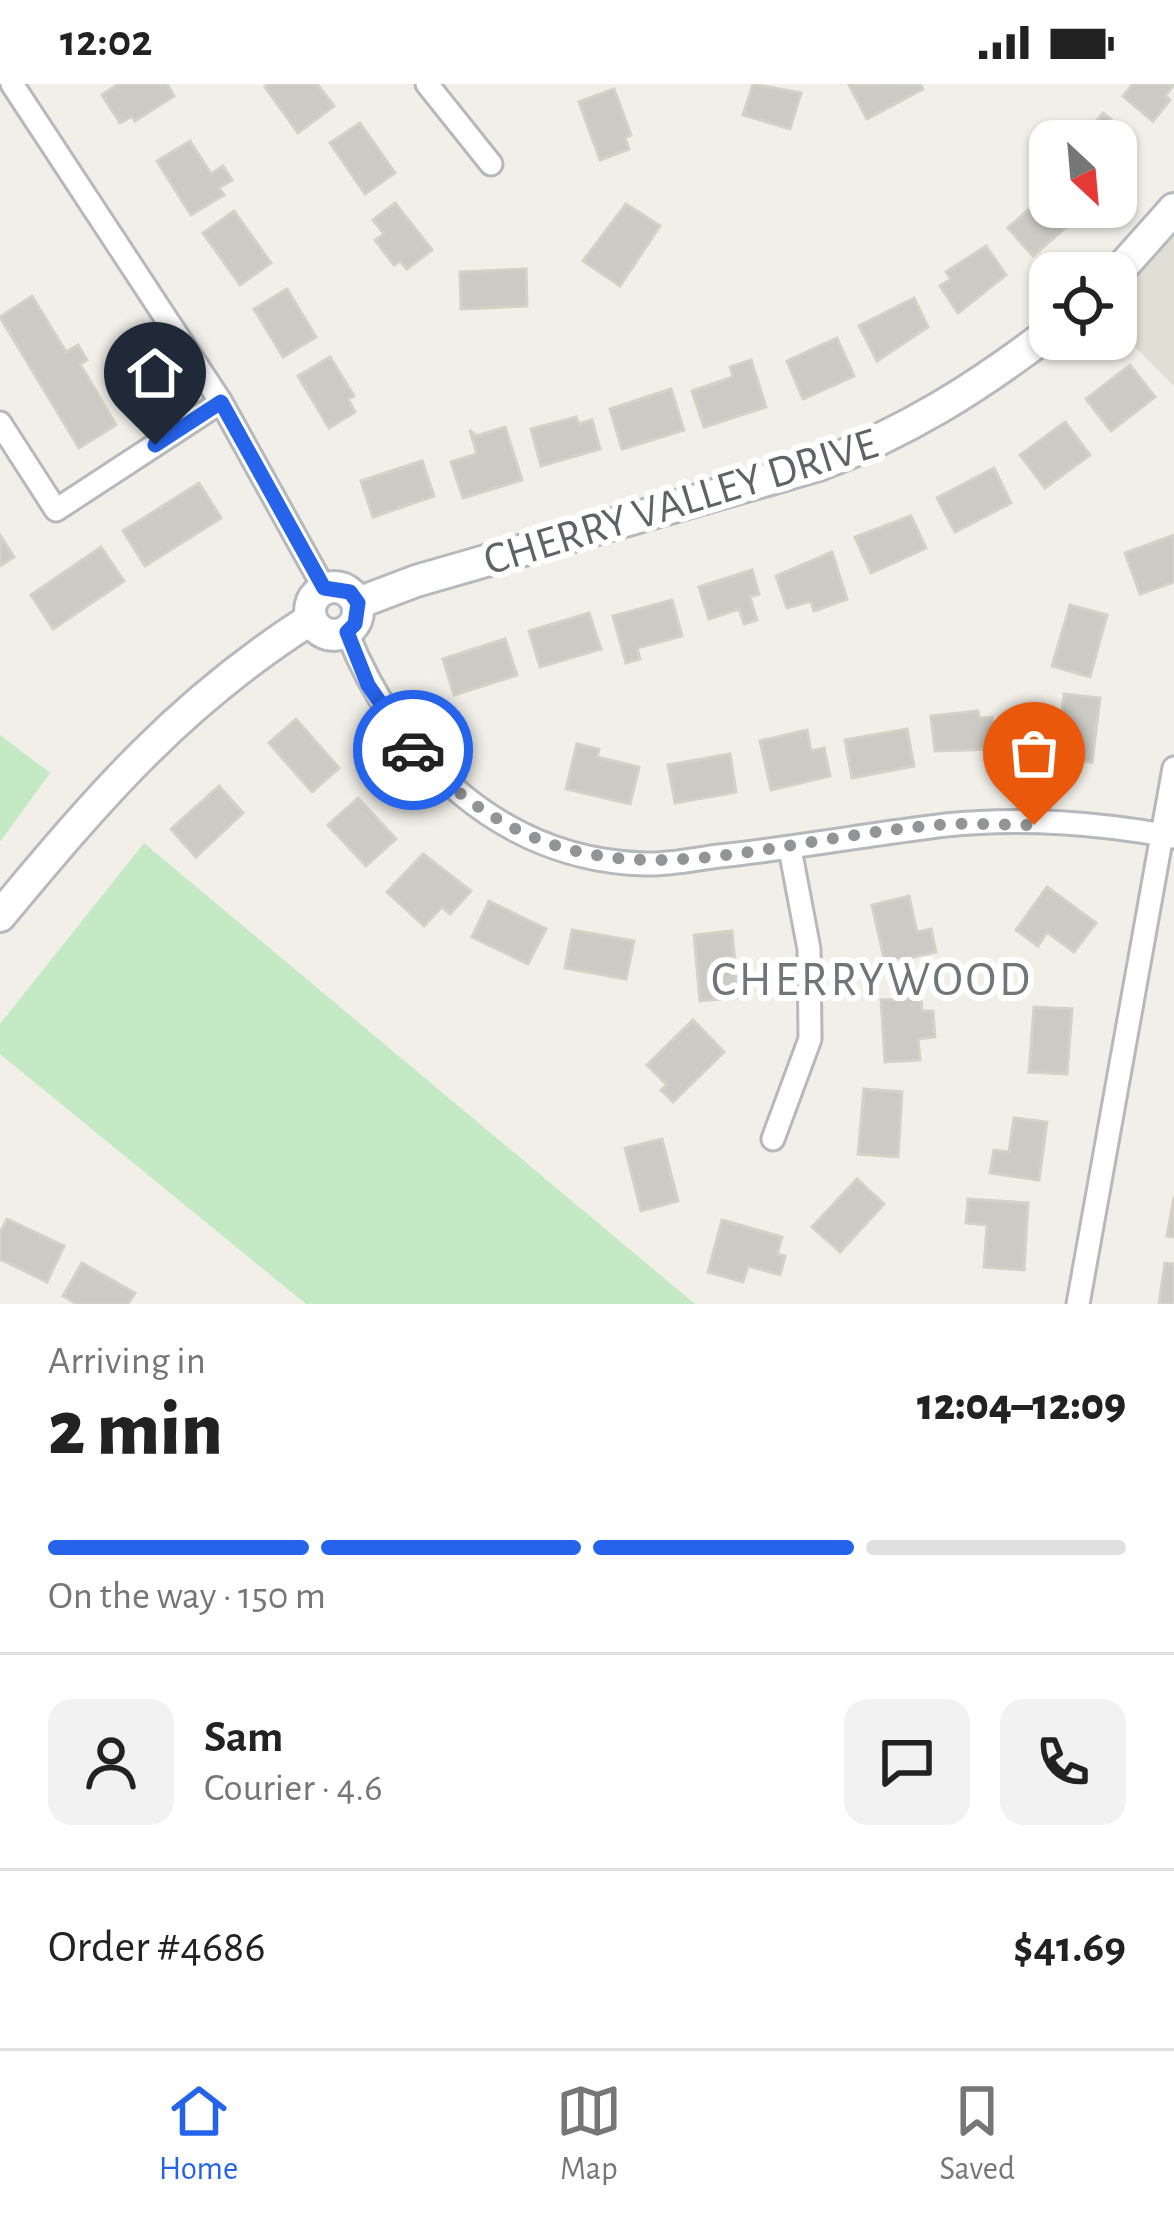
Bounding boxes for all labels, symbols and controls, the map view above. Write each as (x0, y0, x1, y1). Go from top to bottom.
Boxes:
text: 12:02 (60, 19, 152, 64)
north arrow (1029, 120, 1137, 228)
map controls (1029, 120, 1137, 360)
button: locate (1029, 252, 1137, 360)
pin (104, 322, 206, 445)
icon: home (122, 340, 188, 406)
street label: CHERRY VALLEY DRIVE (479, 421, 883, 584)
courier (353, 690, 473, 810)
pin (983, 702, 1085, 825)
icon: car (380, 717, 446, 783)
icon: bag (1001, 720, 1067, 786)
district label: CHERRYWOOD (711, 957, 1033, 1005)
text: Arriving in (48, 1342, 206, 1381)
text: 12:04–12:09 (917, 1383, 1126, 1428)
text: 2 min (48, 1391, 223, 1469)
text: On the way · 150 m (48, 1577, 326, 1616)
button: person (48, 1699, 174, 1825)
button: chat (844, 1699, 970, 1825)
button: phone (1000, 1699, 1126, 1825)
text: Sam (204, 1715, 283, 1760)
text: Courier · 4.6 (204, 1769, 383, 1808)
text: Order #4686 (48, 1925, 266, 1970)
text: $41.69 (1013, 1925, 1126, 1970)
tab: Home (159, 2078, 238, 2190)
tab: Map (556, 2078, 622, 2190)
tab: Saved (940, 2078, 1015, 2190)

